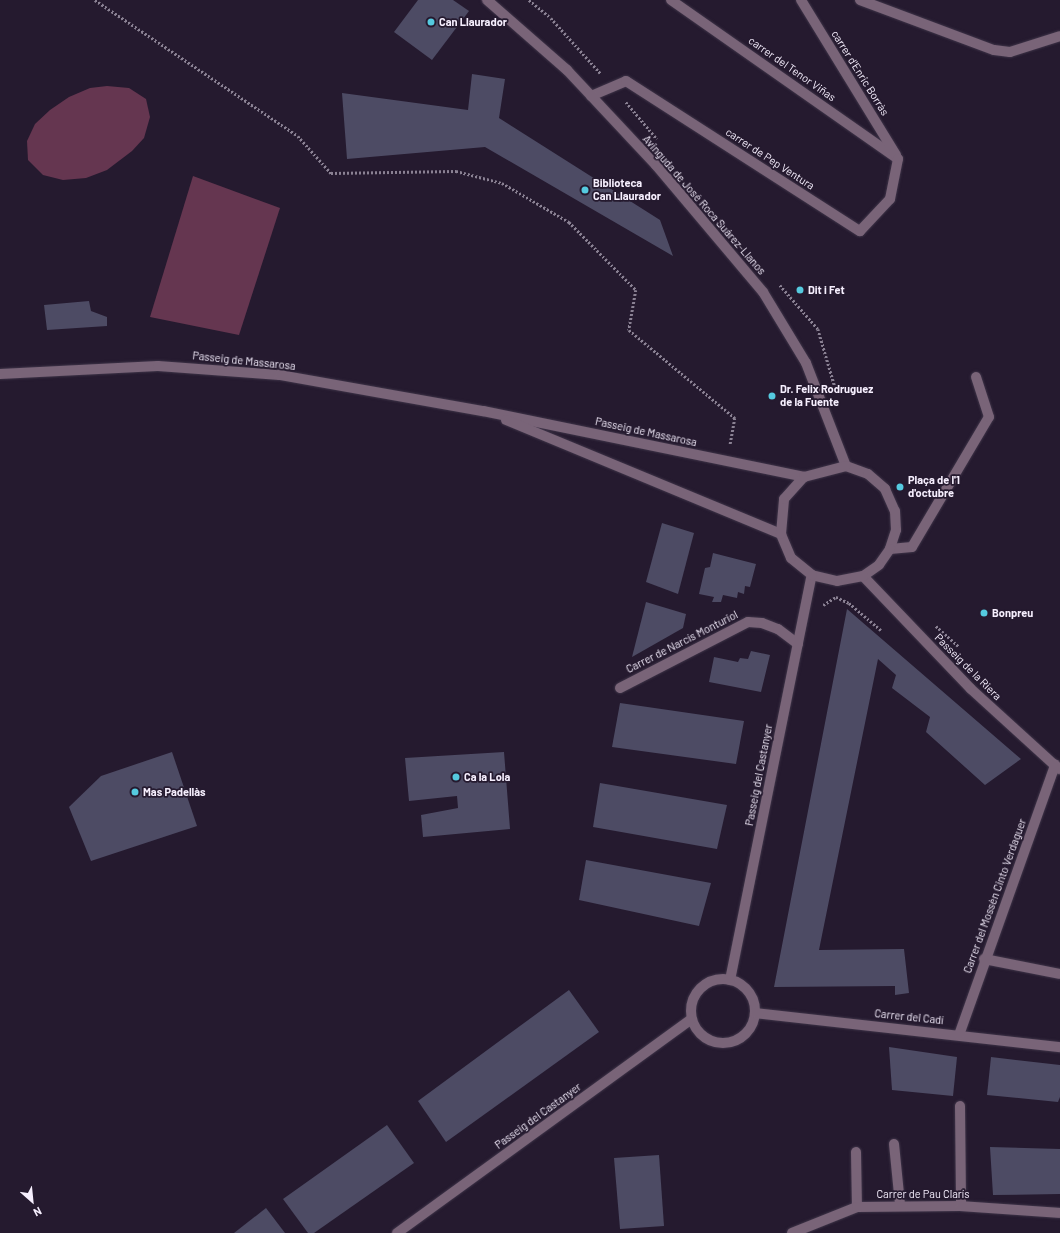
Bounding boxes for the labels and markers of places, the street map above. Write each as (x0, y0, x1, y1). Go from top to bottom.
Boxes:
place label: Can Llaurador (439, 15, 507, 29)
marker: Can Llaurador (426, 17, 436, 27)
place label: Biblioteca Can Llaurador (593, 177, 661, 203)
marker: Biblioteca Can Llaurador (580, 185, 590, 195)
place label: Dit i Fet (808, 283, 845, 297)
marker: Dit i Fet (795, 285, 805, 295)
place label: Dr. Felix Rodruguez de la Fuente (780, 383, 873, 409)
marker: Dr. Felix Rodruguez de la Fuente (767, 391, 777, 401)
place label: Plaça de l'1 d'octubre (908, 474, 960, 500)
marker: Plaça de l'1 d'octubre (895, 482, 905, 492)
place label: Bonpreu (992, 606, 1033, 620)
marker: Bonpreu (979, 608, 989, 618)
place label: Ca la Lola (464, 770, 510, 784)
marker: Ca la Lola (451, 772, 461, 782)
place label: Mas Padellàs (143, 785, 206, 799)
marker: Mas Padellàs (130, 787, 140, 797)

